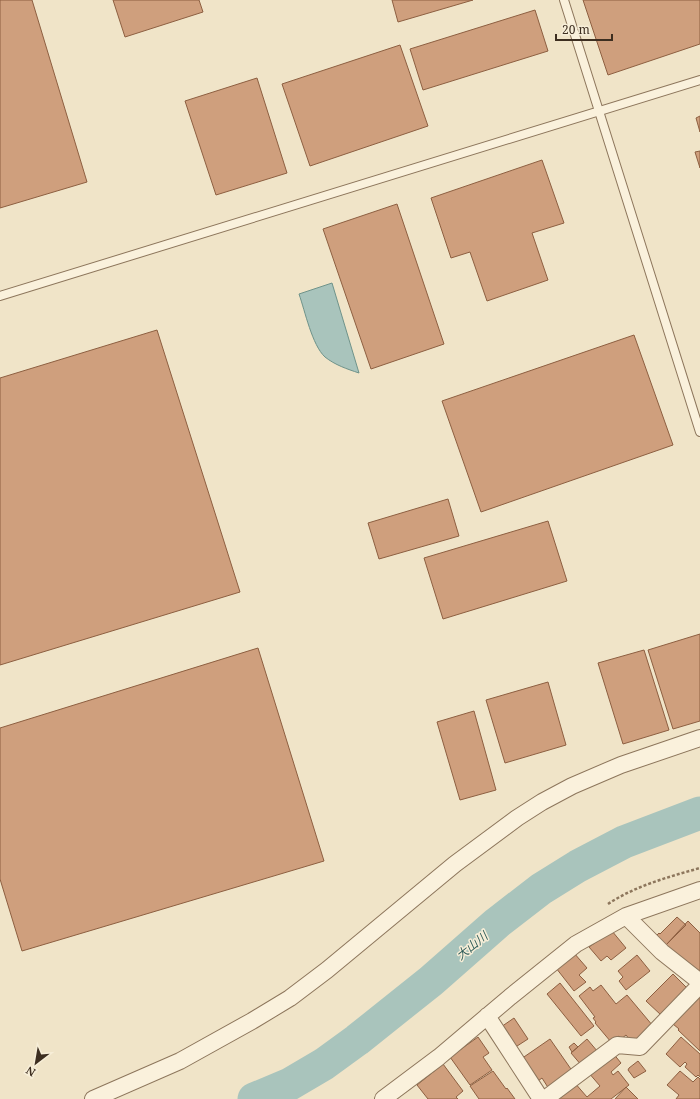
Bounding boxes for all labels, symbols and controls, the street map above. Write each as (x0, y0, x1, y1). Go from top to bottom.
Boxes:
scale bar (556, 16, 612, 42)
text: 20 m (562, 21, 590, 38)
water label: 大山川 (452, 926, 493, 964)
north arrow (16, 1043, 56, 1083)
text: N (23, 1063, 38, 1081)

